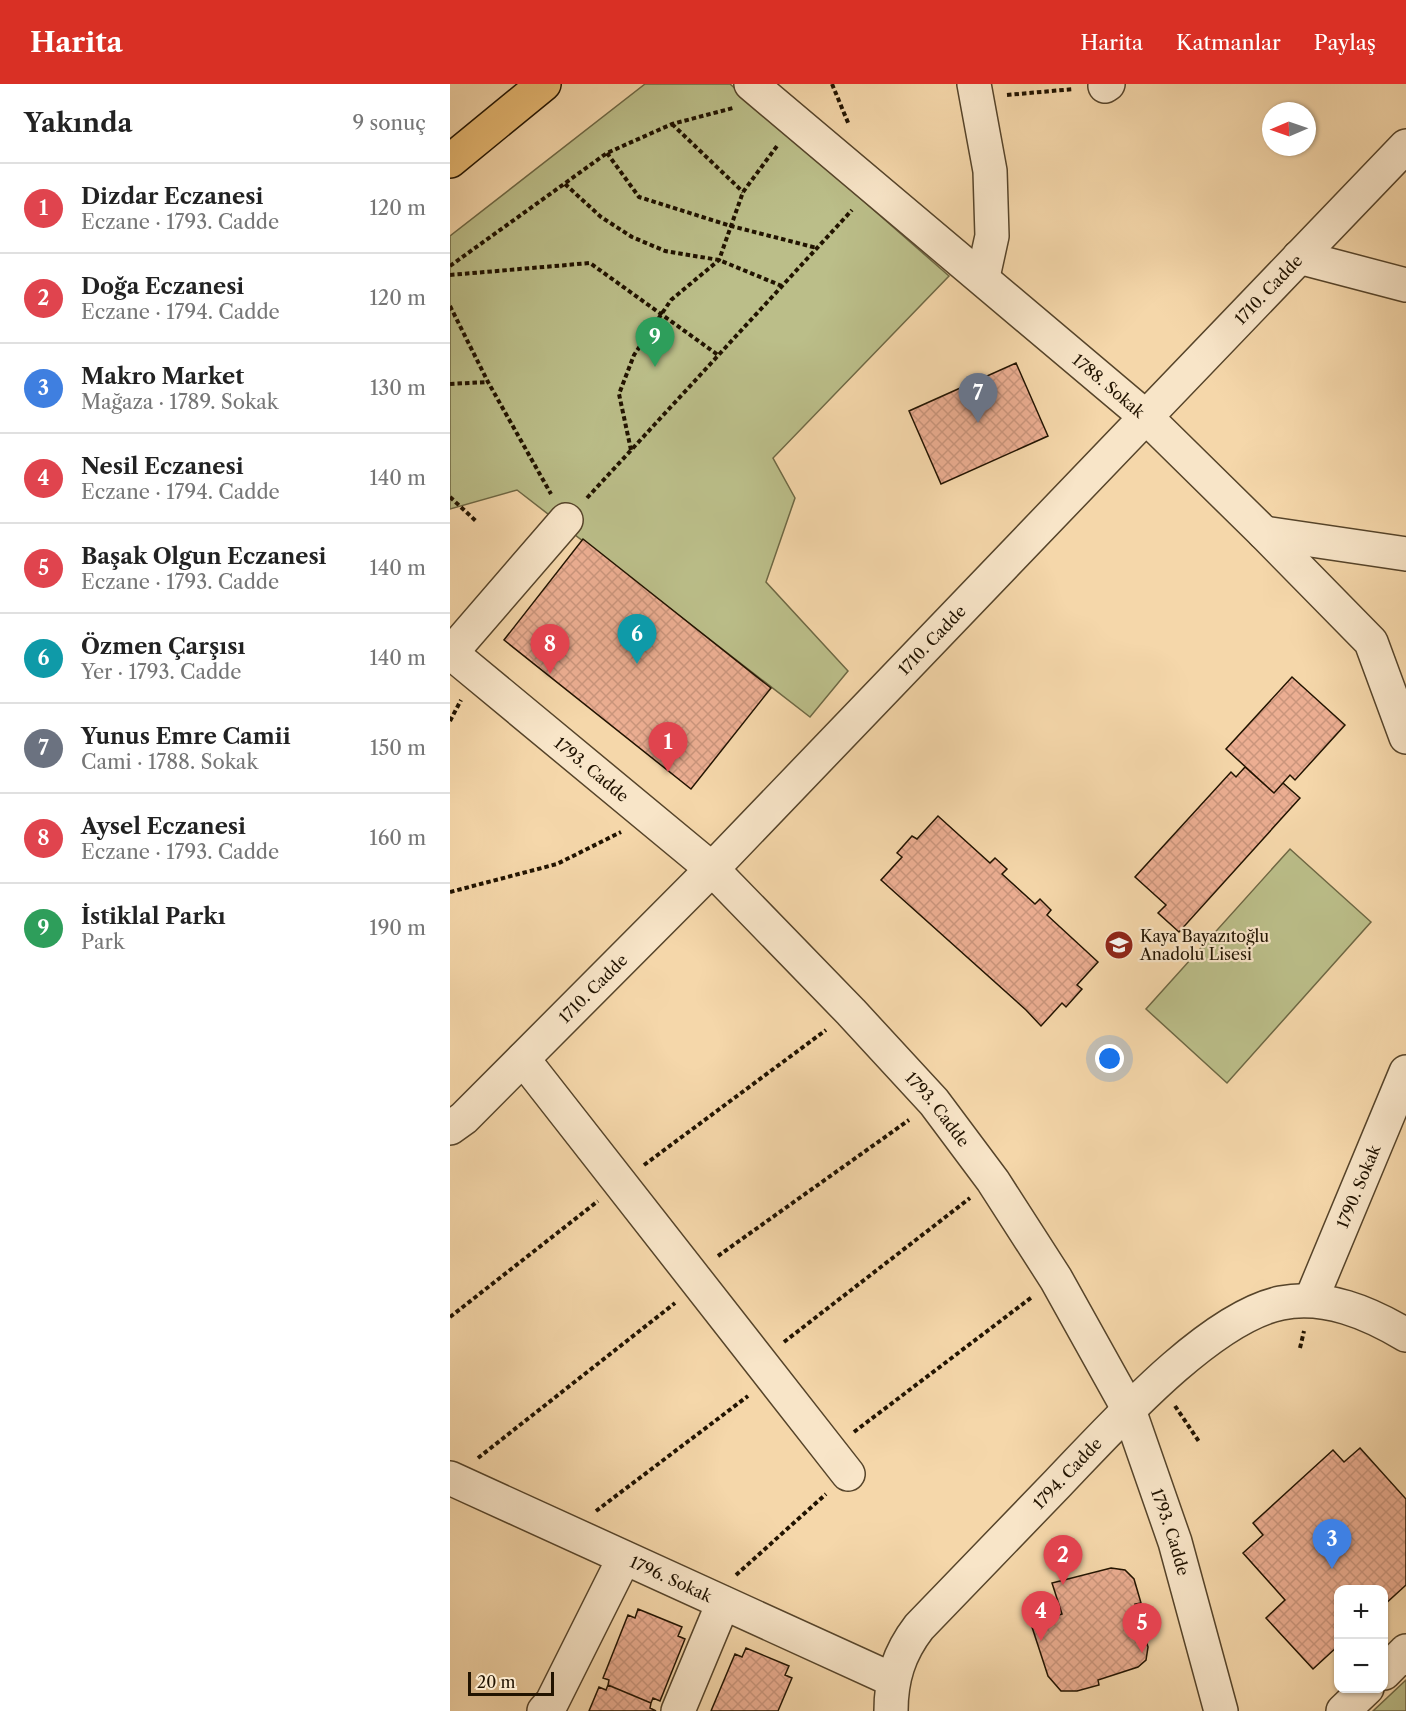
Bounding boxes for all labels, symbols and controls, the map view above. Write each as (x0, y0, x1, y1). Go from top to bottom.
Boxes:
text: Harita (30, 25, 123, 59)
text: Harita (1080, 30, 1143, 55)
text: Katmanlar (1176, 30, 1281, 55)
text: Paylaş (1314, 30, 1376, 55)
north arrow (1262, 102, 1316, 156)
text: Yakında (24, 107, 133, 139)
text: 9 sonuç (352, 111, 426, 135)
text: Dizdar Eczanesi (81, 183, 263, 210)
text: 1 (39, 196, 48, 220)
text: 120 m (369, 196, 426, 220)
text: Eczane · 1793. Cadde (81, 210, 279, 234)
street label: 1710. Cadde (1230, 250, 1306, 328)
text: Doğa Eczanesi (81, 273, 244, 300)
text: 2 (38, 286, 49, 310)
text: 120 m (369, 286, 426, 310)
text: Eczane · 1794. Cadde (81, 300, 280, 324)
pin: 9 (636, 318, 674, 367)
street label: 1788. Sokak (1069, 350, 1150, 422)
text: Makro Market (81, 363, 244, 390)
pin: 7 (958, 374, 998, 423)
text: 3 (38, 376, 49, 400)
text: 130 m (370, 376, 426, 400)
text: Mağaza · 1789. Sokak (81, 390, 278, 414)
text: Nesil Eczanesi (81, 453, 244, 480)
text: 4 (38, 466, 49, 490)
text: 140 m (369, 466, 426, 490)
text: Eczane · 1794. Cadde (81, 480, 280, 504)
text: Başak Olgun Eczanesi (81, 543, 326, 570)
text: 5 (38, 556, 49, 580)
text: 140 m (369, 556, 426, 580)
text: Eczane · 1793. Cadde (81, 570, 279, 594)
street label: 1710. Cadde (894, 601, 970, 679)
pin: 6 (618, 614, 657, 664)
pin: 8 (530, 624, 570, 674)
text: Özmen Çarşısı (81, 633, 245, 660)
text: 6 (38, 646, 49, 670)
text: 140 m (369, 646, 426, 670)
text: Yer · 1793. Cadde (81, 660, 242, 684)
pin: 1 (648, 722, 688, 772)
text: Yunus Emre Camii (81, 723, 290, 750)
street label: 1793. Cadde (550, 733, 633, 806)
text: 7 (38, 736, 49, 760)
text: 150 m (370, 736, 426, 760)
text: Cami · 1788. Sokak (81, 750, 258, 774)
text: Aysel Eczanesi (81, 813, 246, 840)
text: 8 (37, 826, 50, 850)
text: 160 m (369, 826, 426, 850)
text: Eczane · 1793. Cadde (81, 840, 279, 864)
text: İstiklal Parkı (81, 903, 226, 930)
text: 9 (38, 916, 49, 940)
text: 190 m (369, 916, 426, 940)
place label: Kaya Bayazıtoğlu Anadolu Lisesi (1139, 926, 1269, 964)
school or university icon: Kaya Bayazıtoğlu Anadolu Lisesi (1103, 929, 1135, 961)
text: Park (81, 930, 124, 954)
street label: 1710. Cadde (555, 950, 631, 1027)
your location (1095, 1044, 1124, 1073)
street label: 1793. Cadde (901, 1068, 974, 1151)
street label: 1790. Sokak (1332, 1141, 1385, 1231)
street label: 1794. Cadde (1029, 1433, 1106, 1513)
street label: 1793. Cadde (1147, 1486, 1194, 1578)
pin: 3 (1312, 1520, 1352, 1569)
pin: 2 (1044, 1536, 1082, 1585)
street label: 1796. Sokak (627, 1551, 716, 1606)
map controls (1334, 1585, 1388, 1693)
button: + (1334, 1585, 1388, 1639)
pin: 4 (1022, 1592, 1060, 1641)
pin: 5 (1122, 1604, 1162, 1653)
button: − (1334, 1639, 1388, 1693)
scale bar (468, 1669, 554, 1696)
text: 20 m (477, 1672, 516, 1692)

